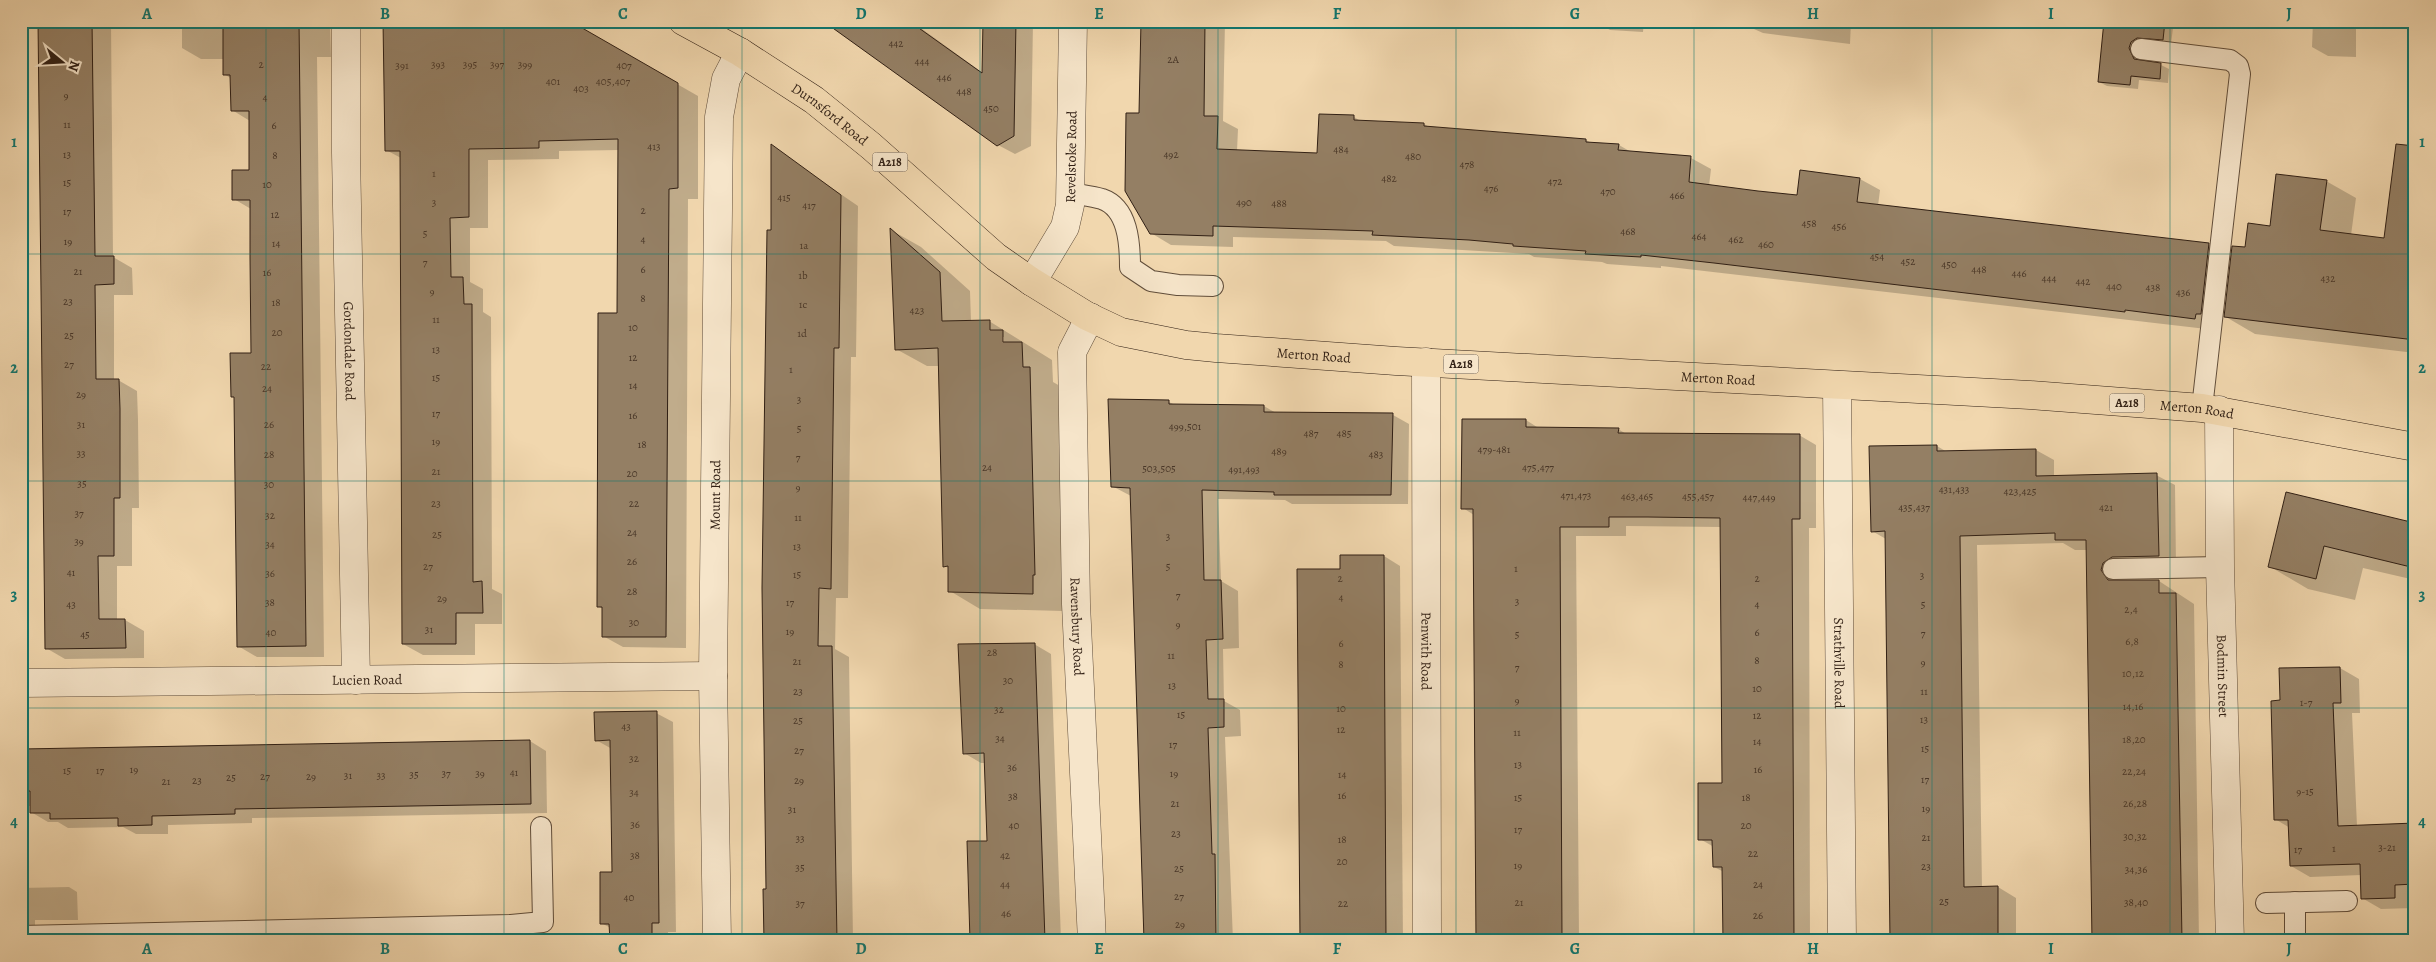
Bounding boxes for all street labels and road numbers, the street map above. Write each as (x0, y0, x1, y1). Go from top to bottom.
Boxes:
street label: Durnsford Road (787, 79, 872, 150)
street label: Revelstoke Road (1061, 110, 1082, 203)
road number: A218 (872, 152, 908, 172)
street label: Gordondale Road (339, 301, 360, 401)
street label: Merton Road (1276, 343, 1352, 368)
road number: A218 (1444, 354, 1478, 374)
street label: Merton Road (1680, 367, 1756, 390)
road number: A218 (2110, 393, 2144, 412)
street label: Merton Road (2159, 396, 2236, 424)
street label: Mount Road (706, 459, 725, 530)
street label: Ravensbury Road (1066, 577, 1088, 677)
street label: Penwith Road (1416, 612, 1436, 691)
street label: Strathville Road (1829, 617, 1849, 709)
street label: Bodmin Street (2212, 634, 2233, 718)
street label: Lucien Road (332, 670, 403, 690)

